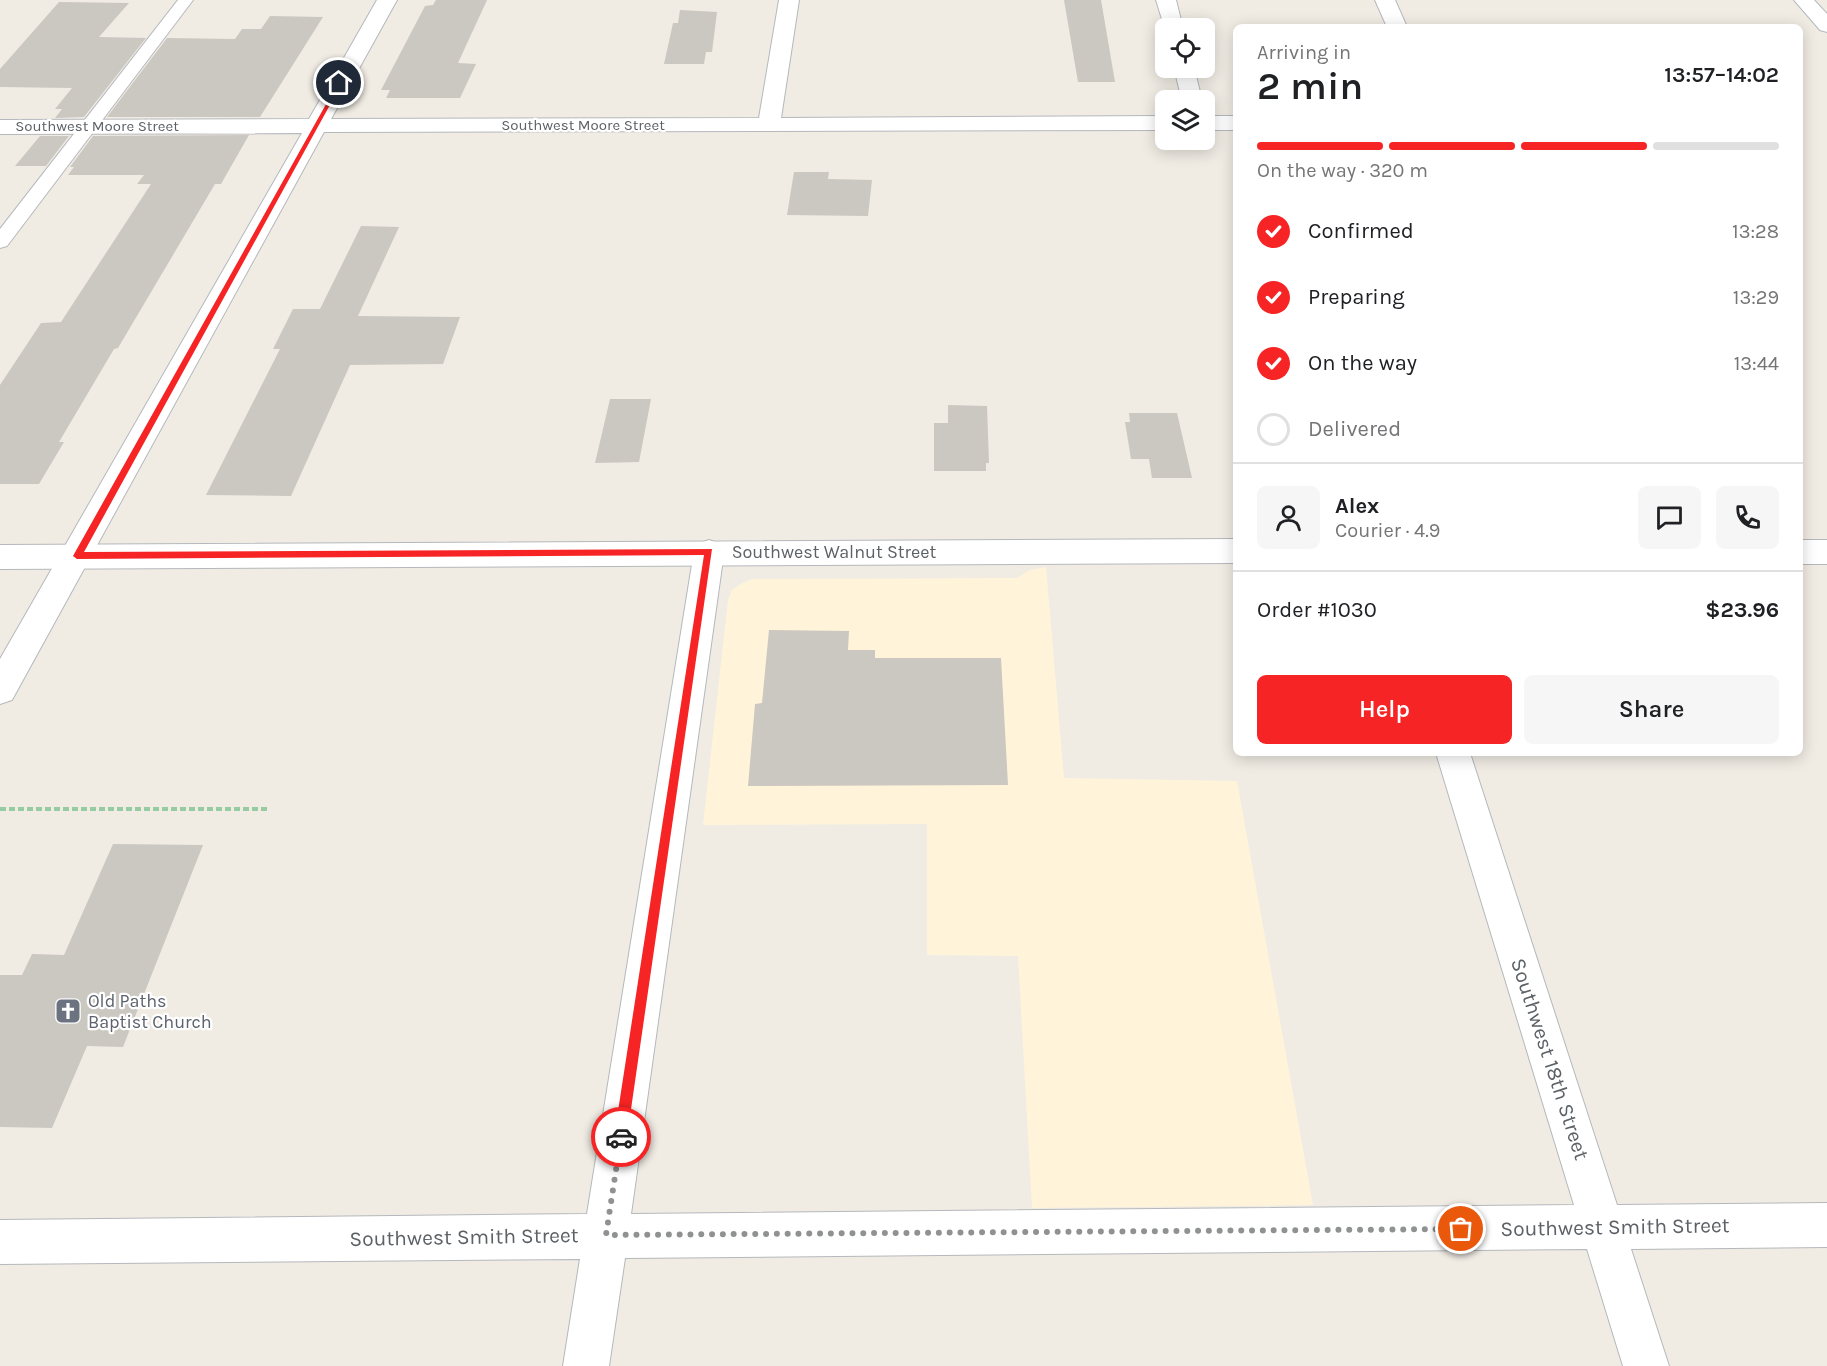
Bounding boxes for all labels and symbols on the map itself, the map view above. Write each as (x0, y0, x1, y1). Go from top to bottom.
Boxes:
pin (313, 57, 364, 108)
street label: Southwest Moore Street (501, 116, 665, 134)
street label: Southwest Moore Street (15, 117, 179, 135)
street label: Southwest Walnut Street (732, 541, 937, 563)
street label: Southwest 18th Street (1506, 955, 1594, 1163)
place label: Old Paths Baptist Church (88, 990, 212, 1033)
church icon: Old Paths Baptist Church (53, 996, 83, 1026)
courier (591, 1107, 651, 1167)
pin (1435, 1203, 1486, 1254)
street label: Southwest Smith Street (1500, 1213, 1730, 1241)
street label: Southwest Smith Street (349, 1223, 579, 1251)

